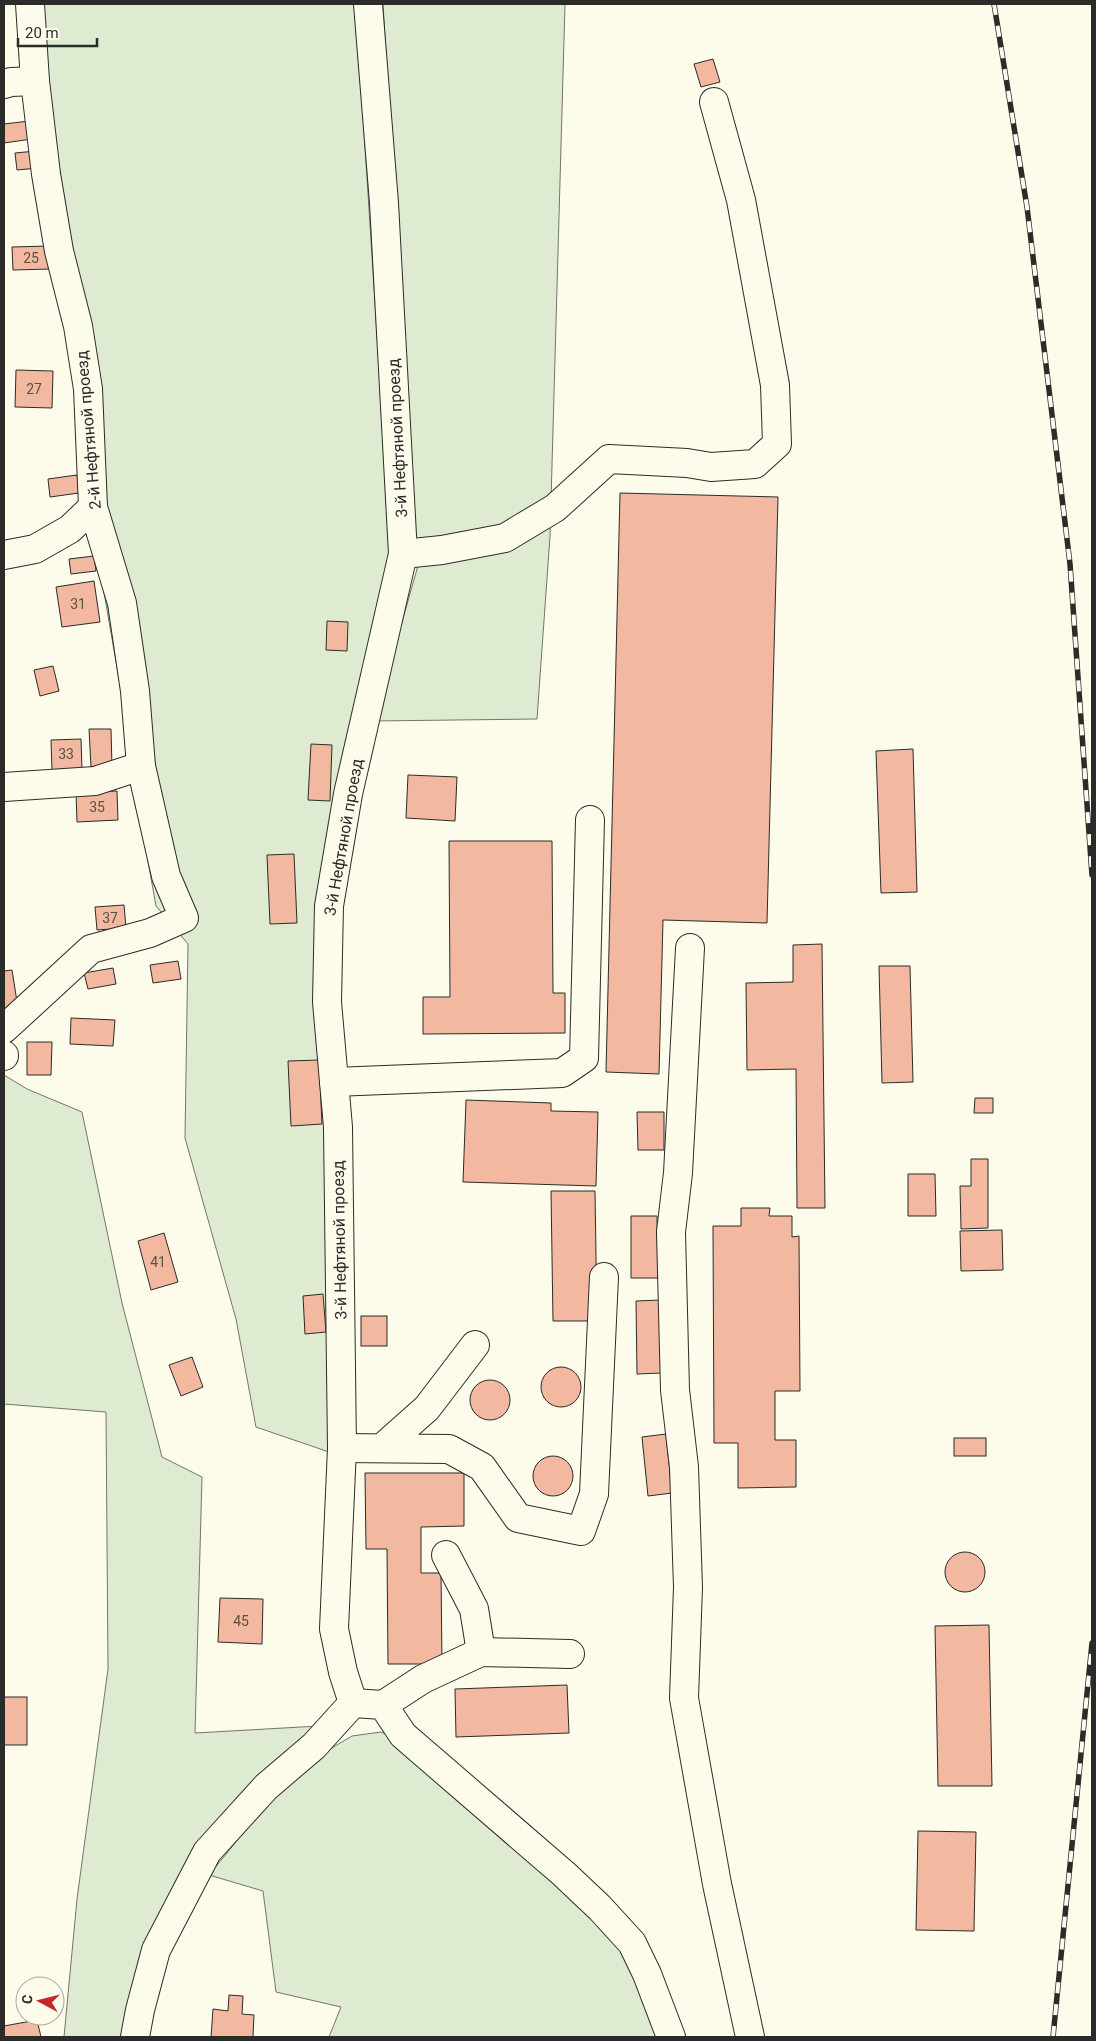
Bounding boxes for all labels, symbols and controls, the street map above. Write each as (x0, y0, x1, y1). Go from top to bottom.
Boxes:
scale bar (18, 15, 96, 47)
text: 20 m (25, 24, 59, 42)
house number: 25 (23, 250, 39, 266)
street label: 2-й Нефтяной проезд (72, 350, 105, 510)
street label: 3-й Нефтяной проезд (384, 358, 411, 518)
house number: 27 (26, 381, 42, 397)
house number: 31 (70, 596, 86, 612)
house number: 33 (58, 746, 74, 762)
street label: 3-й Нефтяной проезд (320, 757, 367, 917)
house number: 35 (89, 799, 105, 815)
house number: 37 (102, 910, 118, 926)
street label: 3-й Нефтяной проезд (329, 1160, 350, 1320)
house number: 41 (150, 1254, 166, 1270)
house number: 45 (233, 1613, 249, 1629)
north arrow (15, 1976, 65, 2026)
text: С (19, 1994, 36, 2005)

